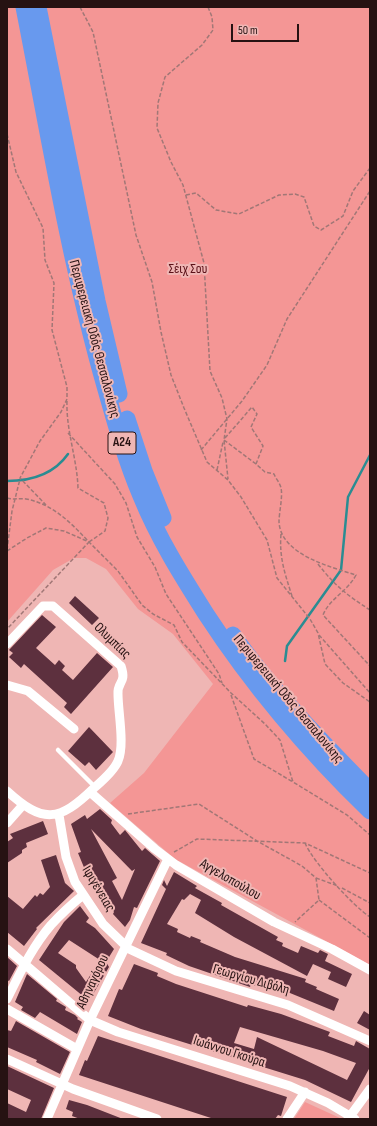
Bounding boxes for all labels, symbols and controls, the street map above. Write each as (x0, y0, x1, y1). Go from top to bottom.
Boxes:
scale bar (233, 16, 301, 42)
text: 50 m (238, 23, 258, 38)
street label: Περιφερειακή Οδός Θεσσαλονίκης (65, 258, 123, 420)
park label: Σέιχ Σου (169, 261, 207, 277)
road number: Α24 (108, 432, 136, 454)
street label: Ολυμπίας (90, 619, 134, 663)
street label: Περιφερειακή Οδός Θεσσαλονίκης (229, 631, 347, 767)
street label: Αγγελοπούλου (196, 856, 264, 904)
street label: Ιφιγένειας (78, 863, 118, 915)
street label: Αθηναγόρου (73, 952, 113, 1012)
street label: Γεωργίου Διβόλη (211, 961, 291, 999)
street label: Ιωάννου Γκούρα (191, 1033, 267, 1071)

